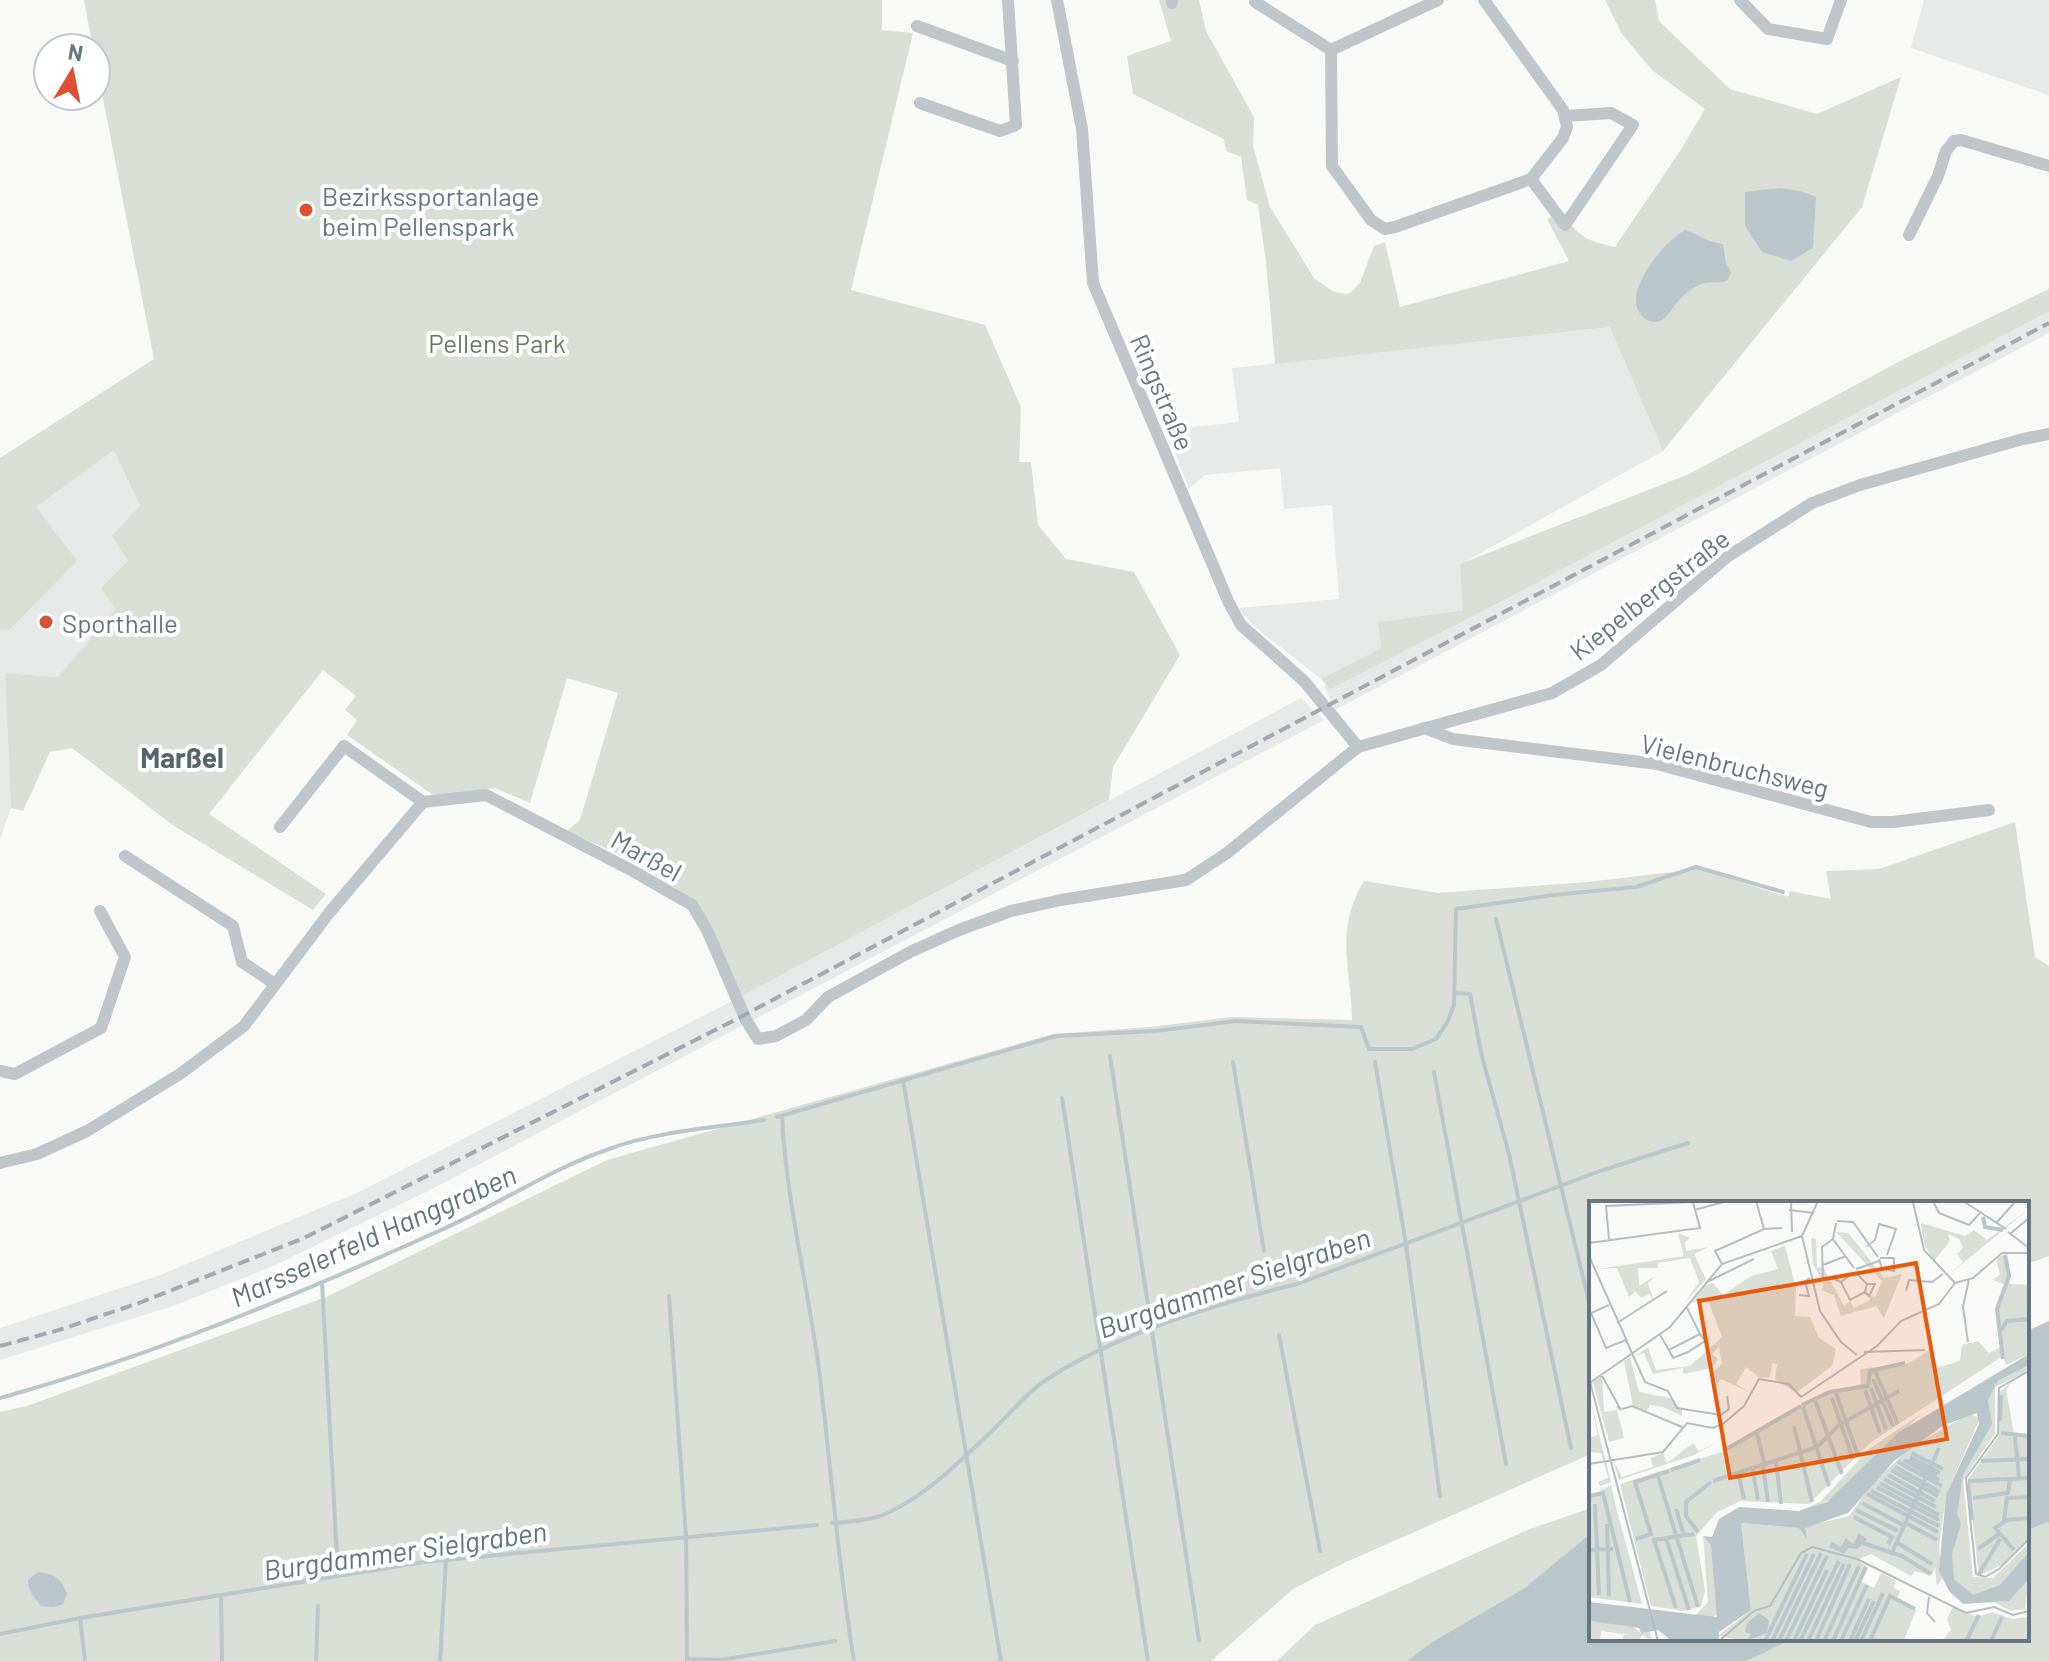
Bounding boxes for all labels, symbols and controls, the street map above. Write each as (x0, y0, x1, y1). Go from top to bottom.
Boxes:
north arrow (32, 32, 112, 112)
text: N (66, 37, 85, 65)
place label: Bezirkssportanlage beim Pellenspark (322, 180, 539, 241)
marker: Bezirkssportanlage beim Pellenspark (297, 201, 315, 219)
park label: Pellens Park (428, 327, 566, 358)
street label: Ringstraße (1125, 329, 1201, 455)
street label: Kiepelbergstraße (1563, 522, 1735, 666)
place label: Sporthalle (62, 607, 178, 638)
marker: Sporthalle (37, 613, 55, 631)
street label: Vielenbruchsweg (1638, 727, 1832, 803)
district label: Marßel (140, 740, 224, 774)
street label: Marßel (606, 823, 688, 887)
water label: Marsselerfeld Hanggraben (225, 1157, 521, 1313)
inset map (1589, 1201, 2029, 1641)
water label: Burgdammer Sielgraben (1093, 1219, 1375, 1345)
water label: Burgdammer Sielgraben (261, 1513, 549, 1587)

